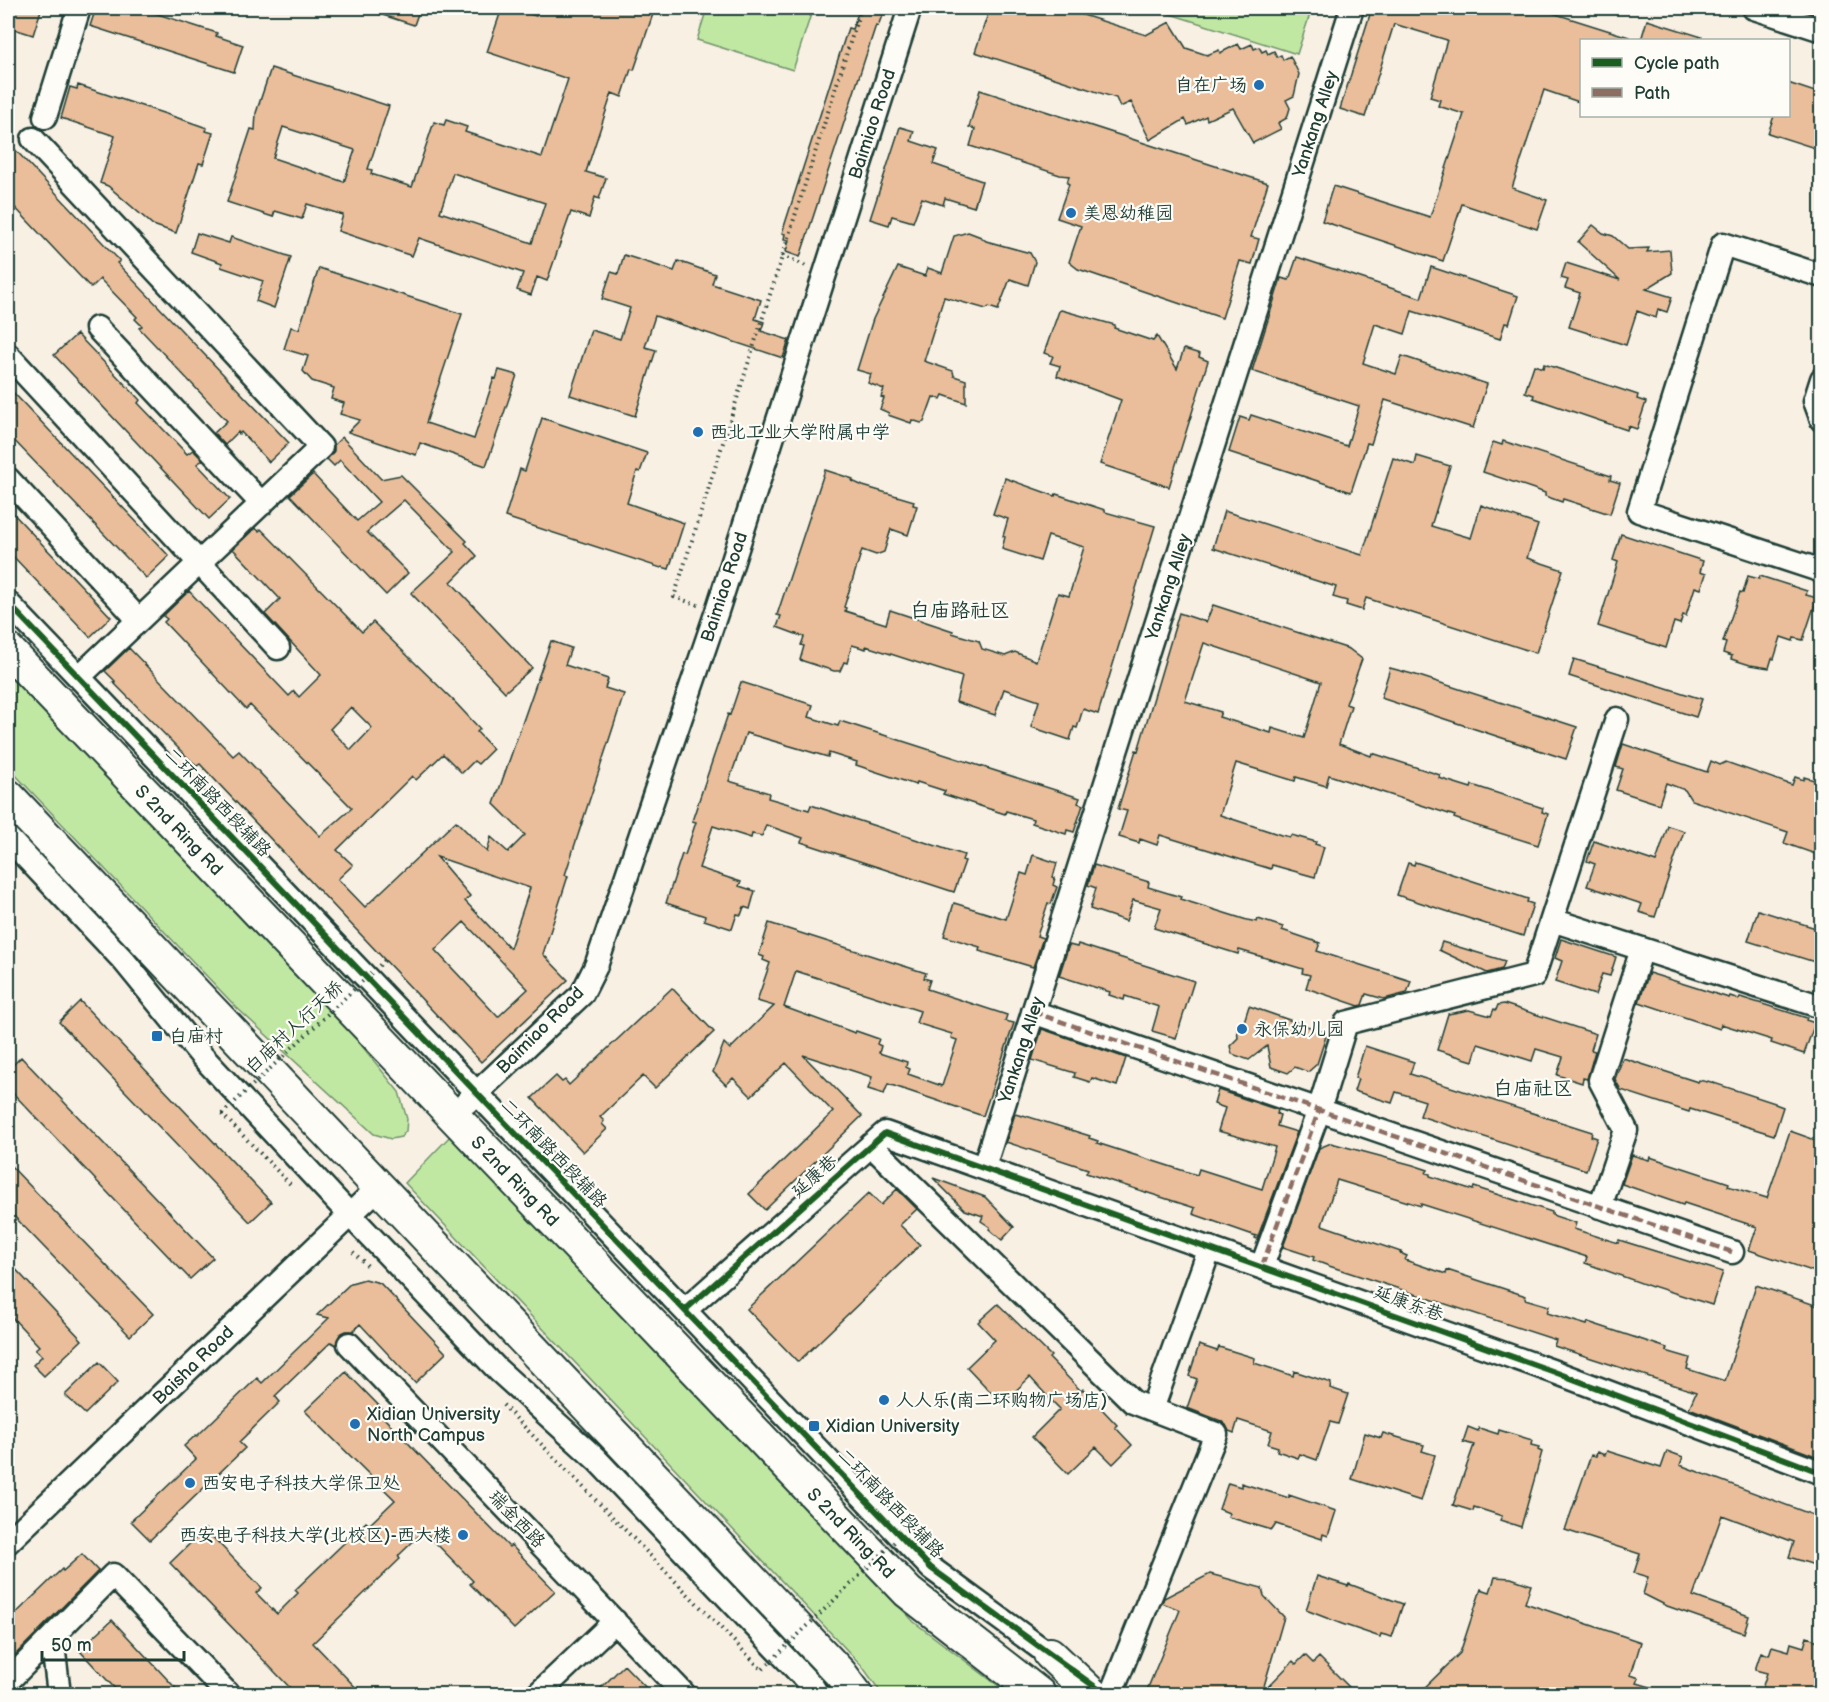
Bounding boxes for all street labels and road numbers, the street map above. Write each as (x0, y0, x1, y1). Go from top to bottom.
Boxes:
street label: Baimiao Road (845, 66, 900, 182)
street label: Yankang Alley (1288, 67, 1343, 181)
street label: Baimiao Road (697, 529, 752, 645)
street label: Yankang Alley (1141, 530, 1196, 644)
street label: 二环南路西段辅路 (160, 743, 275, 861)
street label: S 2nd Ring Rd (130, 781, 227, 880)
street label: 白庙村人行天桥 (241, 977, 348, 1078)
street label: Baimiao Road (492, 982, 588, 1078)
street label: Yankang Alley (994, 993, 1049, 1107)
street label: 二环南路西段辅路 (496, 1094, 611, 1212)
street label: S 2nd Ring Rd (466, 1132, 563, 1231)
street label: 延康巷 (787, 1151, 841, 1202)
street label: 延康东巷 (1371, 1281, 1446, 1326)
street label: Baisha Road (149, 1322, 238, 1409)
street label: 二环南路西段辅路 (833, 1444, 948, 1562)
street label: S 2nd Ring Rd (802, 1484, 899, 1583)
street label: 瑞金西路 (484, 1486, 549, 1553)

